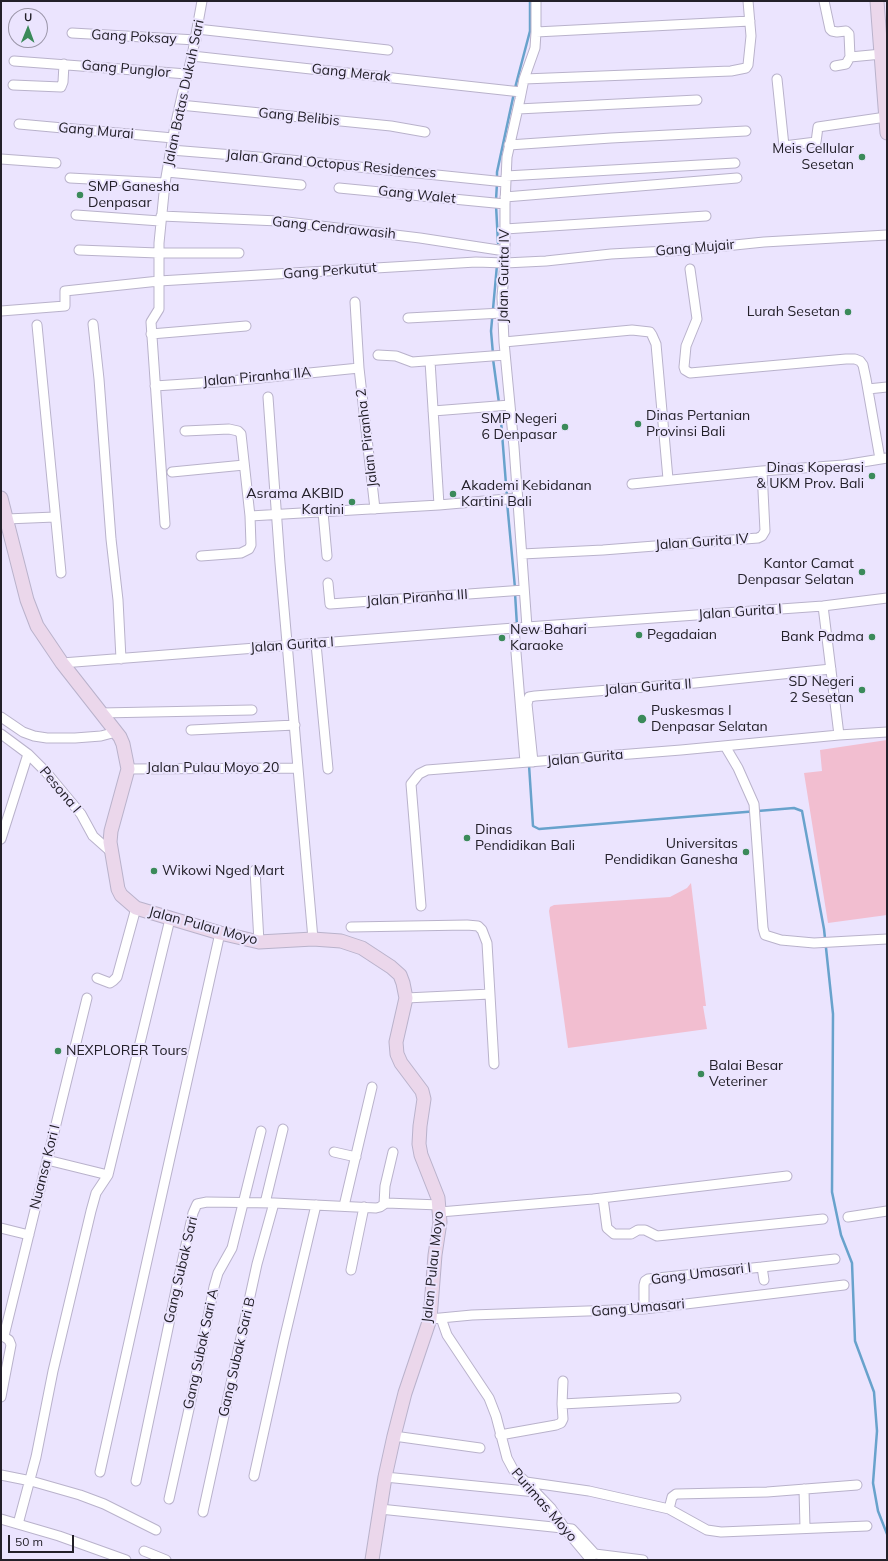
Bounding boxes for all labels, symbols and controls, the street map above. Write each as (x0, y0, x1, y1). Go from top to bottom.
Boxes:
north arrow (8, 8, 48, 48)
text: U (24, 10, 32, 24)
street label: Jalan Batas Dukuh Sari (160, 18, 208, 168)
street label: Gang Poksay (91, 26, 177, 48)
street label: Gang Punglor (81, 57, 171, 81)
street label: Gang Merak (311, 61, 391, 85)
street label: Gang Belibis (258, 104, 340, 130)
street label: Gang Murai (58, 119, 134, 143)
place label: Meis Cellular Sesetan (772, 141, 854, 174)
street label: Jalan Grand Octopus Residences (225, 146, 437, 182)
marker: Meis Cellular Sesetan (857, 152, 867, 162)
place label: SMP Ganesha Denpasar (88, 179, 180, 212)
street label: Gang Walet (377, 183, 457, 207)
marker: SMP Ganesha Denpasar (75, 190, 85, 200)
street label: Gang Cendrawasih (271, 213, 397, 243)
street label: Jalan Gurita IV (495, 229, 513, 323)
street label: Gang Mujair (655, 236, 735, 260)
street label: Gang Perkutut (283, 259, 377, 283)
place label: Lurah Sesetan (747, 304, 840, 320)
marker: Lurah Sesetan (843, 307, 853, 317)
street label: Jalan Piranha IIA (202, 364, 312, 390)
street label: Jalan Piranha 2 (353, 388, 381, 488)
place label: Dinas Pertanian Provinsi Bali (646, 408, 750, 440)
place label: SMP Negeri 6 Denpasar (481, 411, 557, 444)
marker: Dinas Pertanian Provinsi Bali (633, 419, 643, 429)
marker: SMP Negeri 6 Denpasar (560, 422, 570, 432)
place label: Dinas Koperasi & UKM Prov. Bali (756, 460, 864, 492)
marker: Dinas Koperasi & UKM Prov. Bali (867, 471, 877, 481)
place label: Akademi Kebidanan Kartini Bali (461, 478, 592, 510)
place label: Asrama AKBID Kartini (246, 486, 344, 518)
marker: Akademi Kebidanan Kartini Bali (448, 489, 458, 499)
marker: Asrama AKBID Kartini (347, 497, 357, 507)
street label: Jalan Gurita IV (655, 530, 749, 554)
place label: Kantor Camat Denpasar Selatan (737, 556, 854, 588)
marker: Kantor Camat Denpasar Selatan (857, 567, 867, 577)
street label: Jalan Piranha III (366, 586, 468, 610)
street label: Jalan Gurita I (698, 601, 782, 623)
place label: New Bahari Karaoke (510, 622, 587, 654)
place label: Pegadaian (647, 627, 717, 643)
place label: Bank Padma (781, 629, 864, 645)
marker: Pegadaian (634, 630, 644, 640)
marker: Bank Padma (867, 632, 877, 642)
marker: New Bahari Karaoke (497, 633, 507, 643)
street label: Jalan Gurita I (250, 634, 334, 656)
place label: SD Negeri 2 Sesetan (789, 674, 854, 706)
street label: Jalan Gurita II (604, 676, 692, 698)
marker: SD Negeri 2 Sesetan (857, 685, 867, 695)
place label: Puskesmas I Denpasar Selatan (651, 703, 768, 736)
marker: Puskesmas I Denpasar Selatan (636, 713, 648, 725)
street label: Jalan Gurita (546, 746, 624, 770)
street label: Jalan Pulau Moyo 20 (147, 760, 279, 776)
street label: Pesona I (36, 763, 84, 817)
place label: Dinas Pendidikan Bali (475, 822, 575, 854)
marker: Dinas Pendidikan Bali (462, 833, 472, 843)
place label: Universitas Pendidikan Ganesha (605, 836, 738, 868)
marker: Universitas Pendidikan Ganesha (741, 847, 751, 857)
place label: Wikowi Nged Mart (162, 863, 284, 879)
marker: Wikowi Nged Mart (149, 866, 159, 876)
street label: Jalan Pulau Moyo (147, 903, 259, 949)
place label: NEXPLORER Tours (66, 1043, 187, 1059)
marker: NEXPLORER Tours (53, 1046, 63, 1056)
place label: Balai Besar Veteriner (709, 1058, 783, 1090)
marker: Balai Besar Veteriner (696, 1069, 706, 1079)
street label: Nuansa Kori I (26, 1123, 64, 1211)
street label: Jalan Pulau Moyo (419, 1210, 447, 1324)
street label: Gang Subak Sari (161, 1215, 201, 1325)
street label: Gang Umasari I (650, 1260, 752, 1288)
street label: Gang Subak Sari A (180, 1287, 222, 1411)
street label: Gang Subak Sari B (215, 1296, 259, 1418)
street label: Gang Umasari (591, 1296, 685, 1320)
street label: Purimas Moyo (507, 1465, 581, 1545)
scale bar (10, 1527, 76, 1553)
text: 50 m (15, 1534, 43, 1549)

